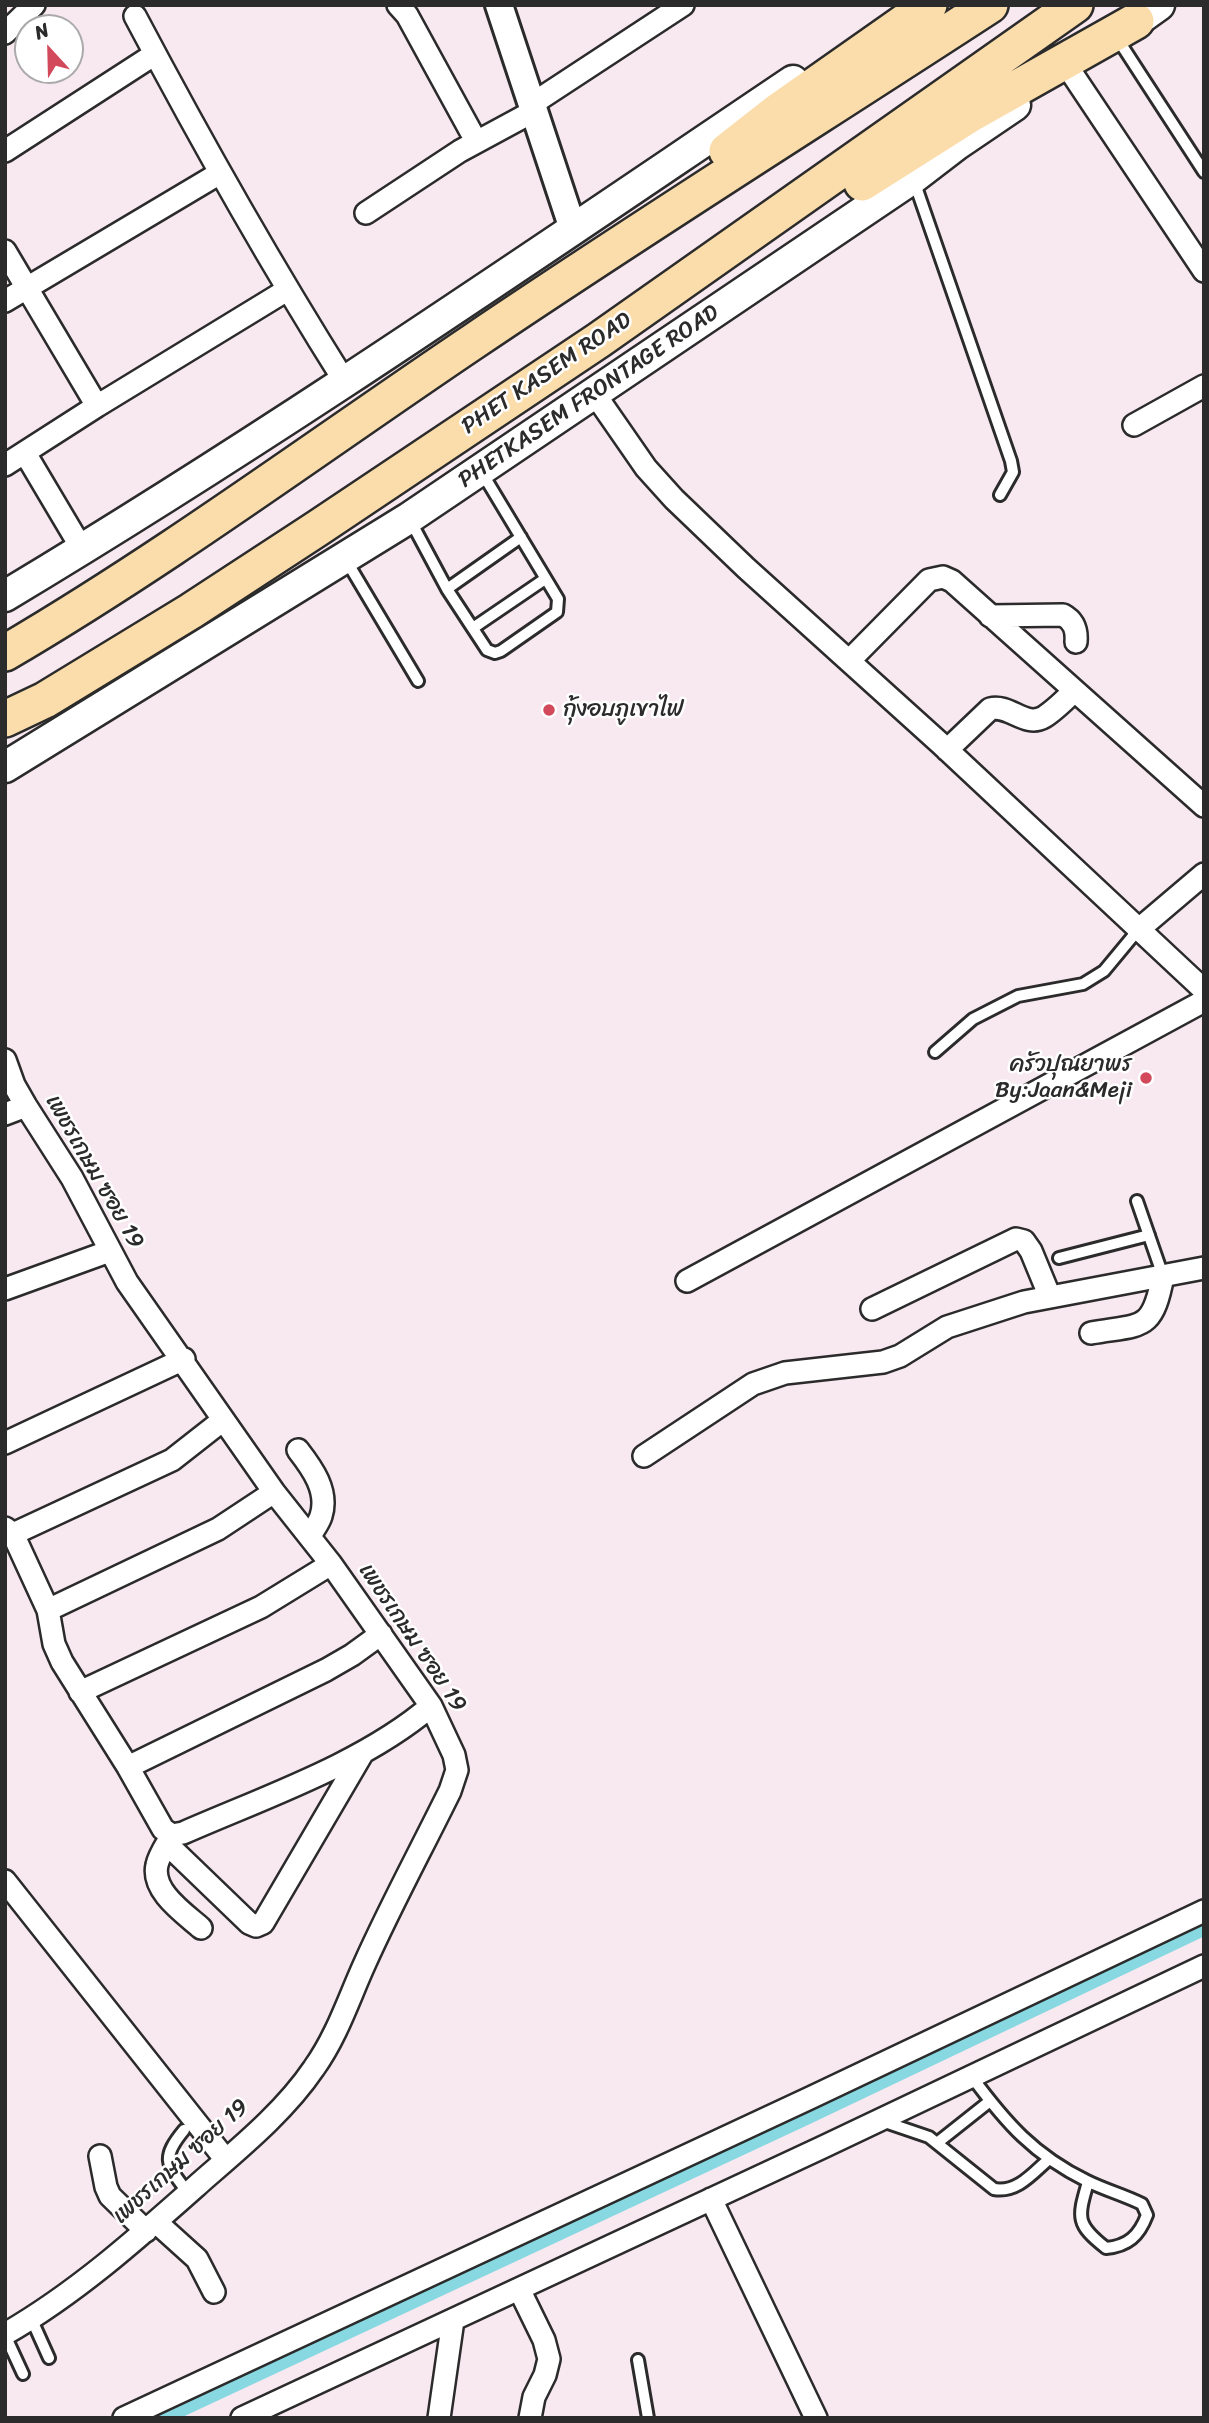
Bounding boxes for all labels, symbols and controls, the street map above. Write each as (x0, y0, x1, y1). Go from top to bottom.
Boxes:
text: N (29, 13, 54, 49)
north arrow (14, 14, 84, 84)
street label: PHETKASEM FRONTAGE ROAD (453, 299, 725, 495)
street label: PHET KASEM ROAD (457, 307, 637, 441)
place label: กุ้งอบภูเขาไฟ (563, 696, 684, 724)
marker: กุ้งอบภูเขาไฟ (541, 702, 557, 718)
place label: ครัวปุณยาพร By:Jaan&Meji (995, 1051, 1132, 1105)
marker: ครัวปุณยาพร By:Jaan&Meji (1138, 1070, 1154, 1086)
street label: เพชรเกษม ซอย 19 (39, 1090, 149, 1254)
street label: เพชรเกษม ซอย 19 (352, 1558, 472, 1718)
street label: เพชรเกษม ซอย 19 (107, 2094, 255, 2230)

